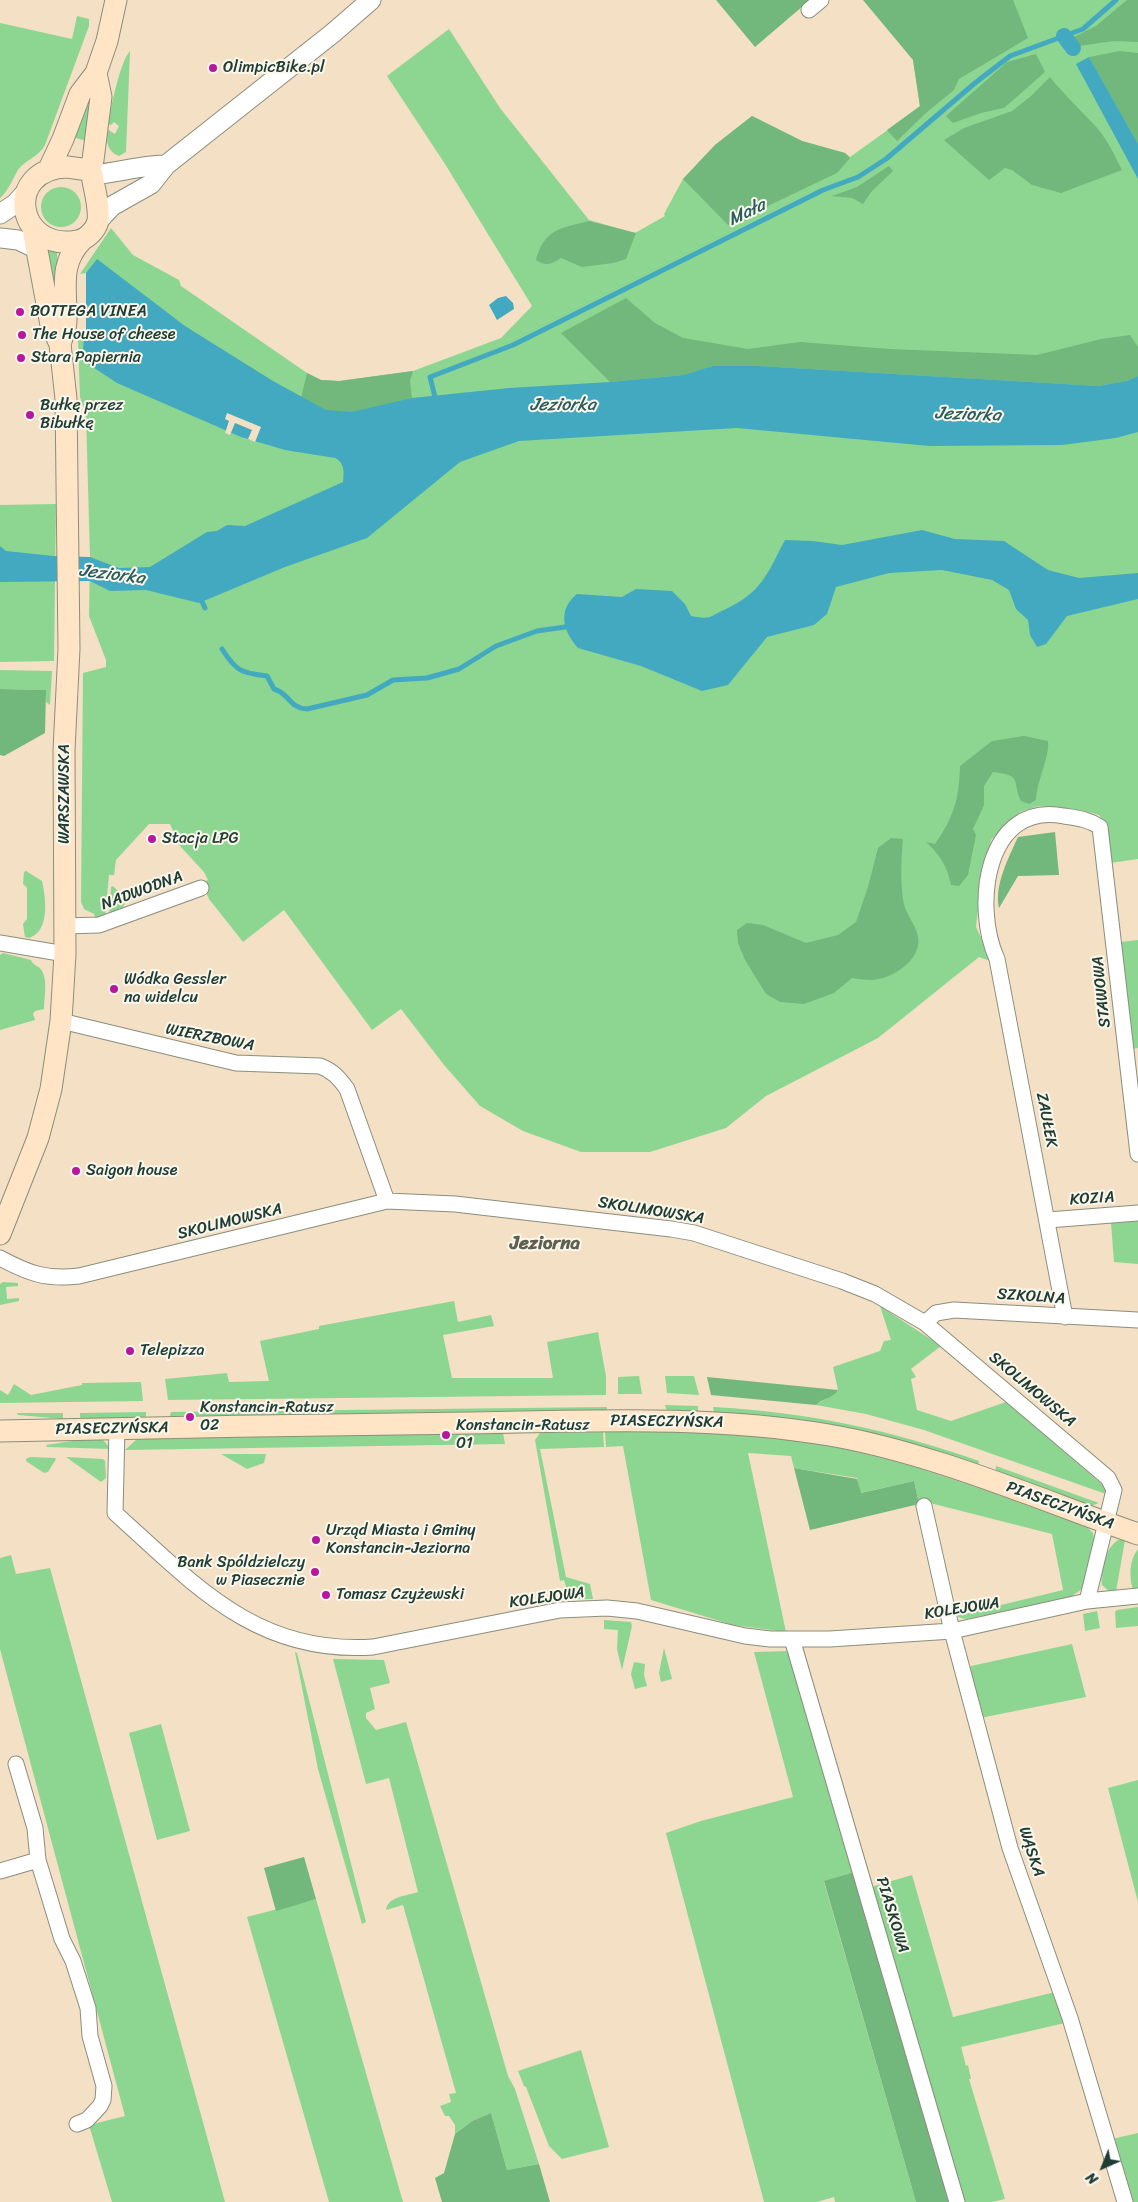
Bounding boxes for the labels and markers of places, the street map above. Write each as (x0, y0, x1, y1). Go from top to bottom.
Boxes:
place label: OlimpicBike.pl (223, 58, 325, 78)
marker: OlimpicBike.pl (207, 62, 219, 74)
place label: BOTTEGA VINEA (30, 302, 147, 322)
marker: BOTTEGA VINEA (14, 306, 26, 318)
place label: The House of cheese (32, 325, 175, 345)
marker: The House of cheese (16, 329, 28, 341)
place label: Stara Papiernia (31, 348, 141, 368)
marker: Stara Papiernia (15, 352, 27, 364)
place label: Bułkę przez Bibułkę (40, 396, 123, 434)
marker: Bułkę przez Bibułkę (24, 409, 36, 421)
place label: Stacja LPG (162, 829, 239, 849)
marker: Stacja LPG (146, 833, 158, 845)
place label: Wódka Gessler na widelcu (124, 970, 226, 1008)
marker: Wódka Gessler na widelcu (108, 983, 120, 995)
place label: Saigon house (86, 1161, 177, 1181)
marker: Saigon house (70, 1165, 82, 1177)
place label: Telepizza (140, 1341, 205, 1361)
marker: Telepizza (124, 1345, 136, 1357)
place label: Konstancin-Ratusz 02 (200, 1398, 334, 1436)
marker: Konstancin-Ratusz 02 (184, 1411, 196, 1423)
place label: Konstancin-Ratusz 01 (456, 1416, 590, 1454)
marker: Konstancin-Ratusz 01 (440, 1429, 452, 1441)
place label: Urząd Miasta i Gminy Konstancin-Jeziorna (326, 1521, 475, 1559)
marker: Urząd Miasta i Gminy Konstancin-Jeziorna (310, 1534, 322, 1546)
place label: Bank Spóldzielczy w Piasecznie (177, 1553, 305, 1591)
marker: Bank Spóldzielczy w Piasecznie (309, 1566, 321, 1578)
place label: Tomasz Czyżewski (336, 1585, 464, 1605)
marker: Tomasz Czyżewski (320, 1589, 332, 1601)

